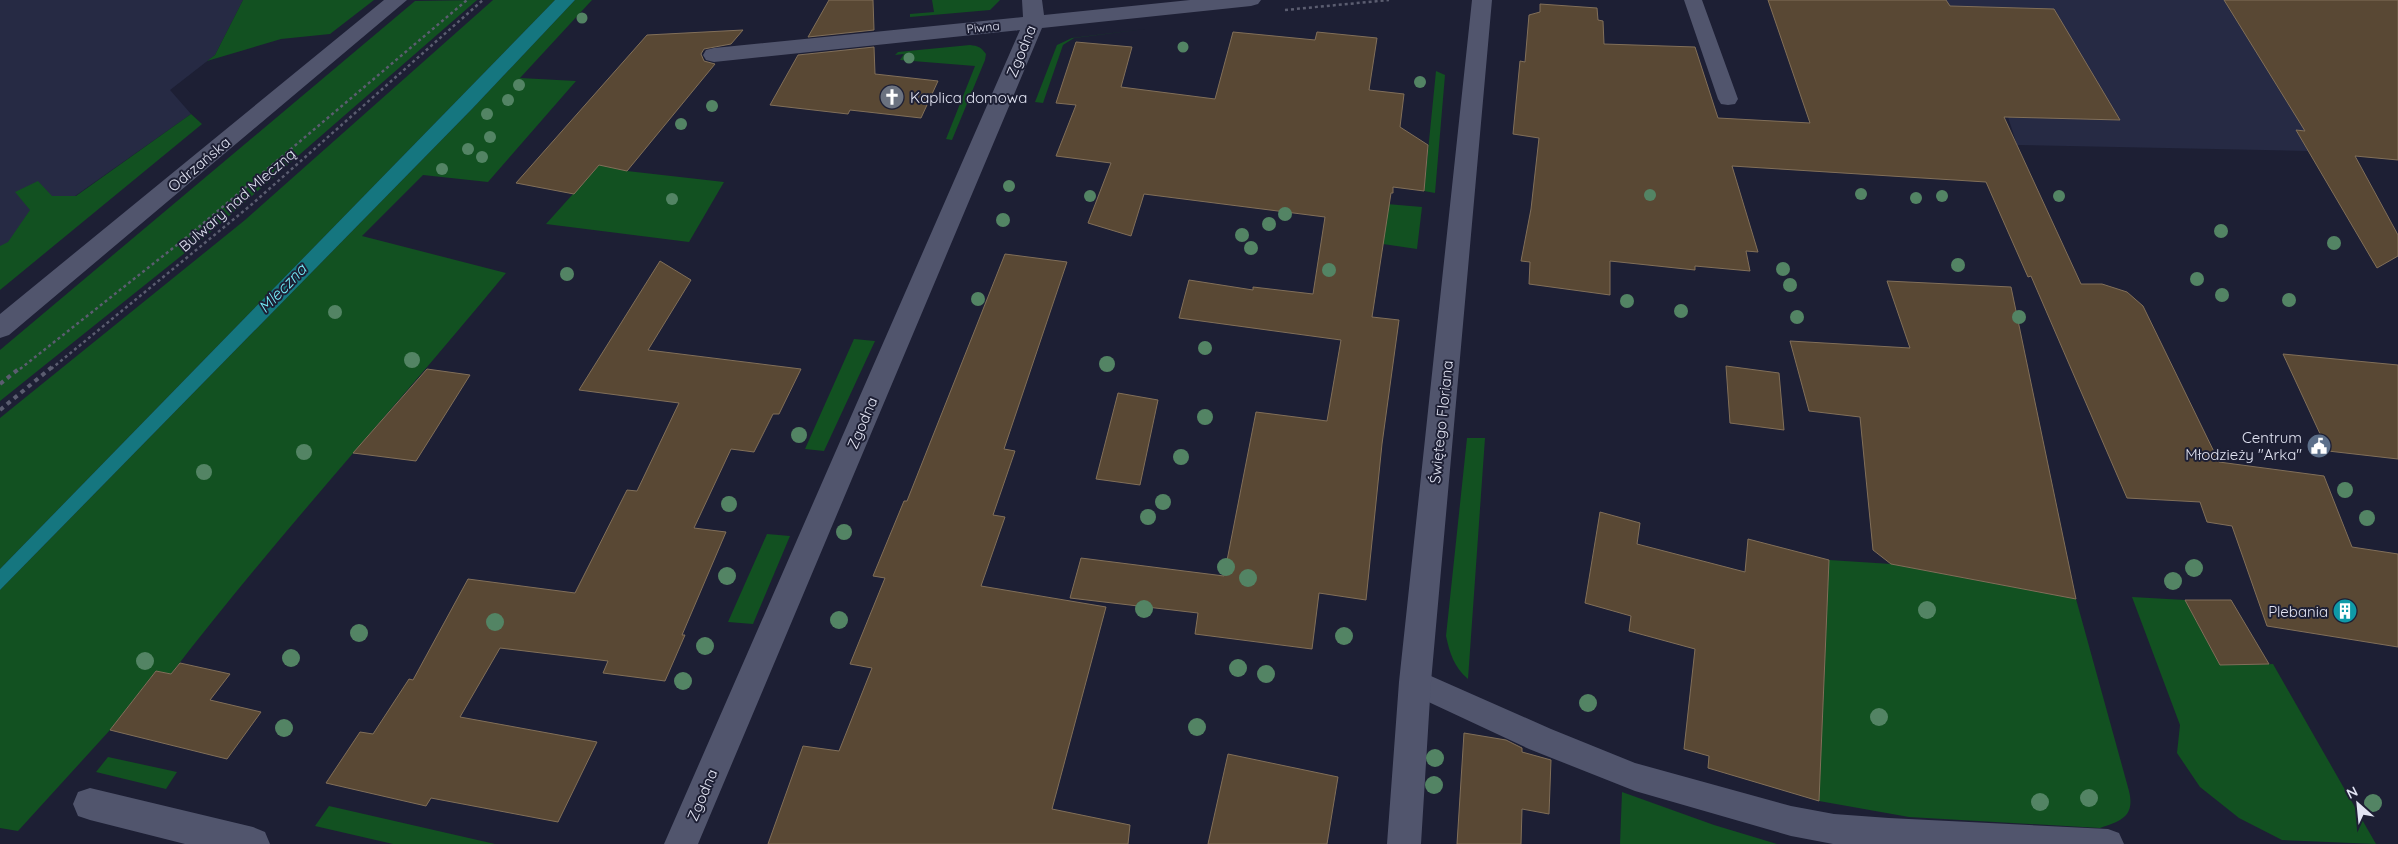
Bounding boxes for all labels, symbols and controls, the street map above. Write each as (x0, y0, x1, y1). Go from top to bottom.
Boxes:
street label: Piwna (966, 18, 1000, 36)
street label: Zgodna (1002, 22, 1040, 80)
church icon: Kaplica domowa (879, 84, 905, 110)
place label: Kaplica domowa (910, 88, 1027, 107)
street label: Odrzańska (164, 132, 234, 196)
street label: Bulwary nad Mleczną (175, 144, 299, 256)
water label: Mleczna (254, 258, 311, 317)
street label: Świętego Floriana (1425, 359, 1457, 485)
street label: Zgodna (843, 394, 881, 452)
place label: Centrum Młodzieży "Arka" (2185, 428, 2302, 464)
public building icon: Centrum Młodzieży "Arka" (2306, 433, 2332, 459)
building icon: Plebania (2332, 598, 2358, 624)
place label: Plebania (2268, 602, 2328, 621)
street label: Zgodna (683, 766, 721, 824)
north arrow (2333, 779, 2383, 829)
text: N (2343, 782, 2361, 803)

